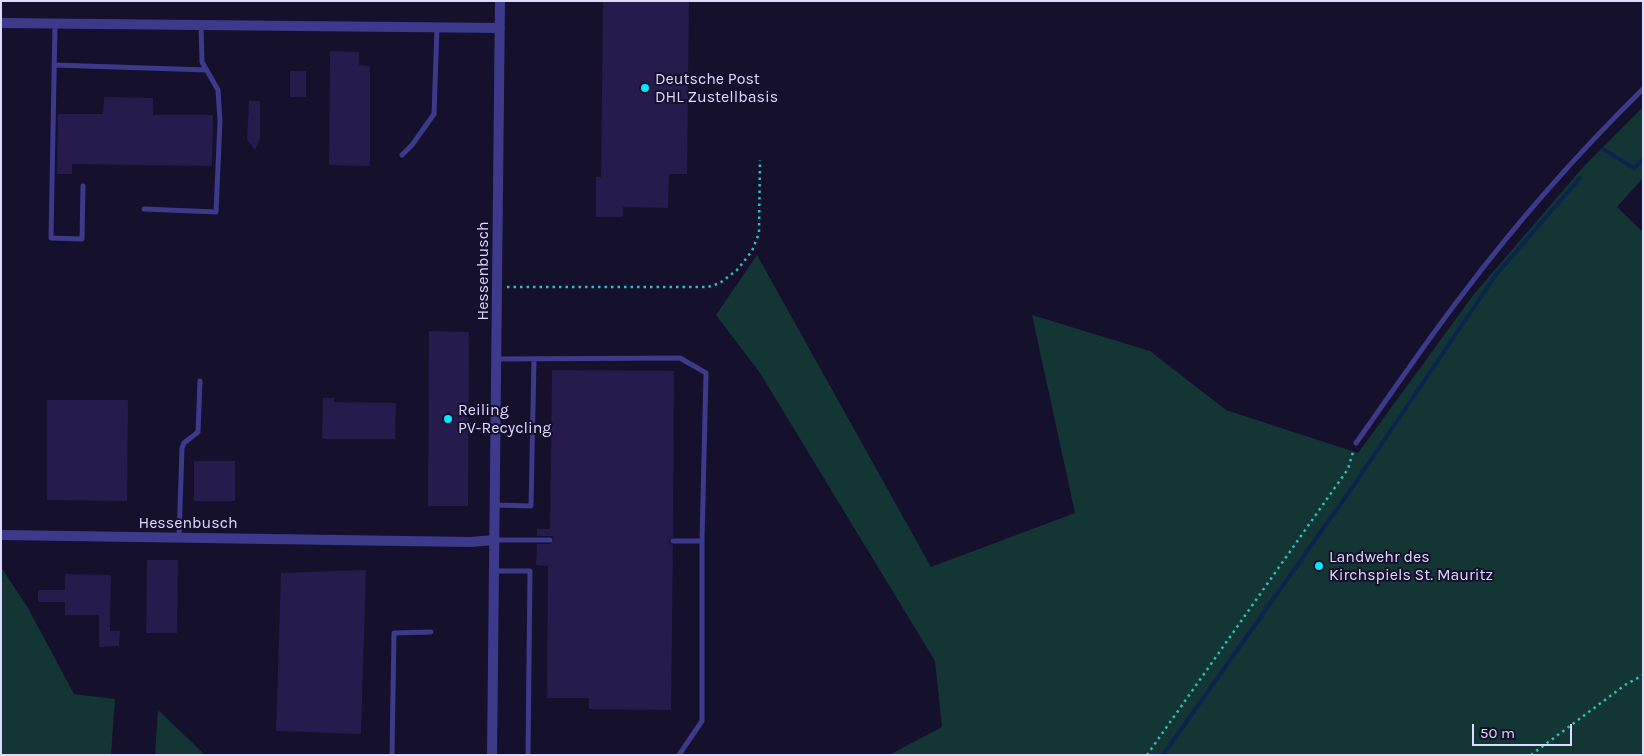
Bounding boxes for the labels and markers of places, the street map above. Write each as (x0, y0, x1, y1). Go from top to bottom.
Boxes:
place label: Deutsche Post DHL Zustellbasis (655, 69, 778, 107)
marker: Deutsche Post DHL Zustellbasis (639, 82, 651, 94)
place label: Reiling PV-Recycling (458, 400, 551, 438)
marker: Reiling PV-Recycling (442, 413, 454, 425)
place label: Landwehr des Kirchspiels St. Mauritz (1329, 547, 1493, 585)
marker: Landwehr des Kirchspiels St. Mauritz (1313, 560, 1325, 572)

